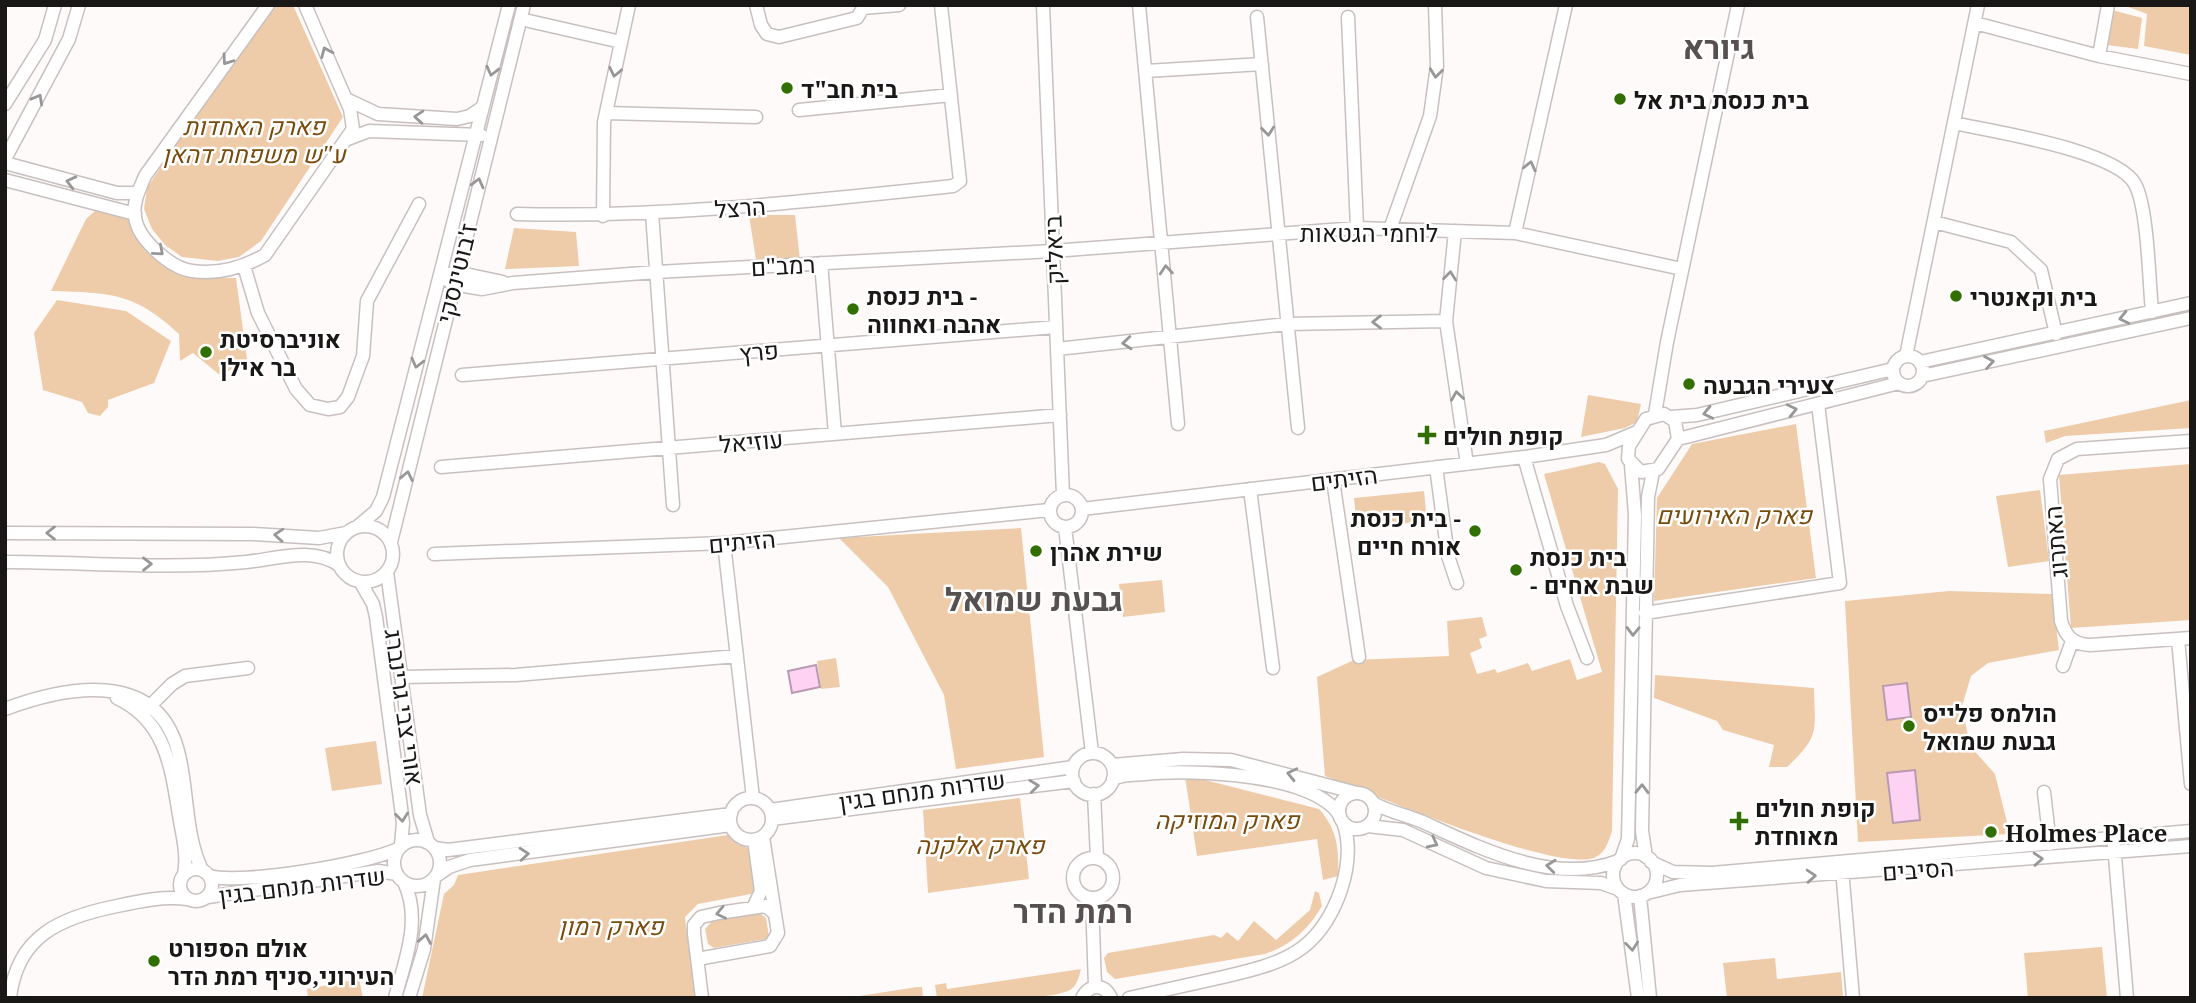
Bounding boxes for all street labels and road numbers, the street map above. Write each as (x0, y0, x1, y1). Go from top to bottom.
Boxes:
street label: הרצל (713, 189, 767, 225)
street label: ביאליק (1035, 214, 1071, 285)
street label: לוחמי הגטאות (1300, 216, 1438, 249)
street label: ז'בוטינסקי (428, 220, 484, 326)
street label: רמב"ם (750, 247, 816, 283)
street label: פרץ (738, 333, 780, 369)
street label: עוזיאל (717, 422, 785, 460)
street label: הזיתים (1309, 458, 1379, 498)
street label: האתרוג (2035, 504, 2075, 580)
street label: הזיתים (707, 522, 777, 560)
street label: אורי צבי גרינברג (378, 627, 432, 787)
street label: שדרות מנחם בגין (837, 762, 1007, 818)
street label: הסיבים (1881, 850, 1955, 888)
street label: שדרות מנחם בגין (217, 858, 387, 912)

